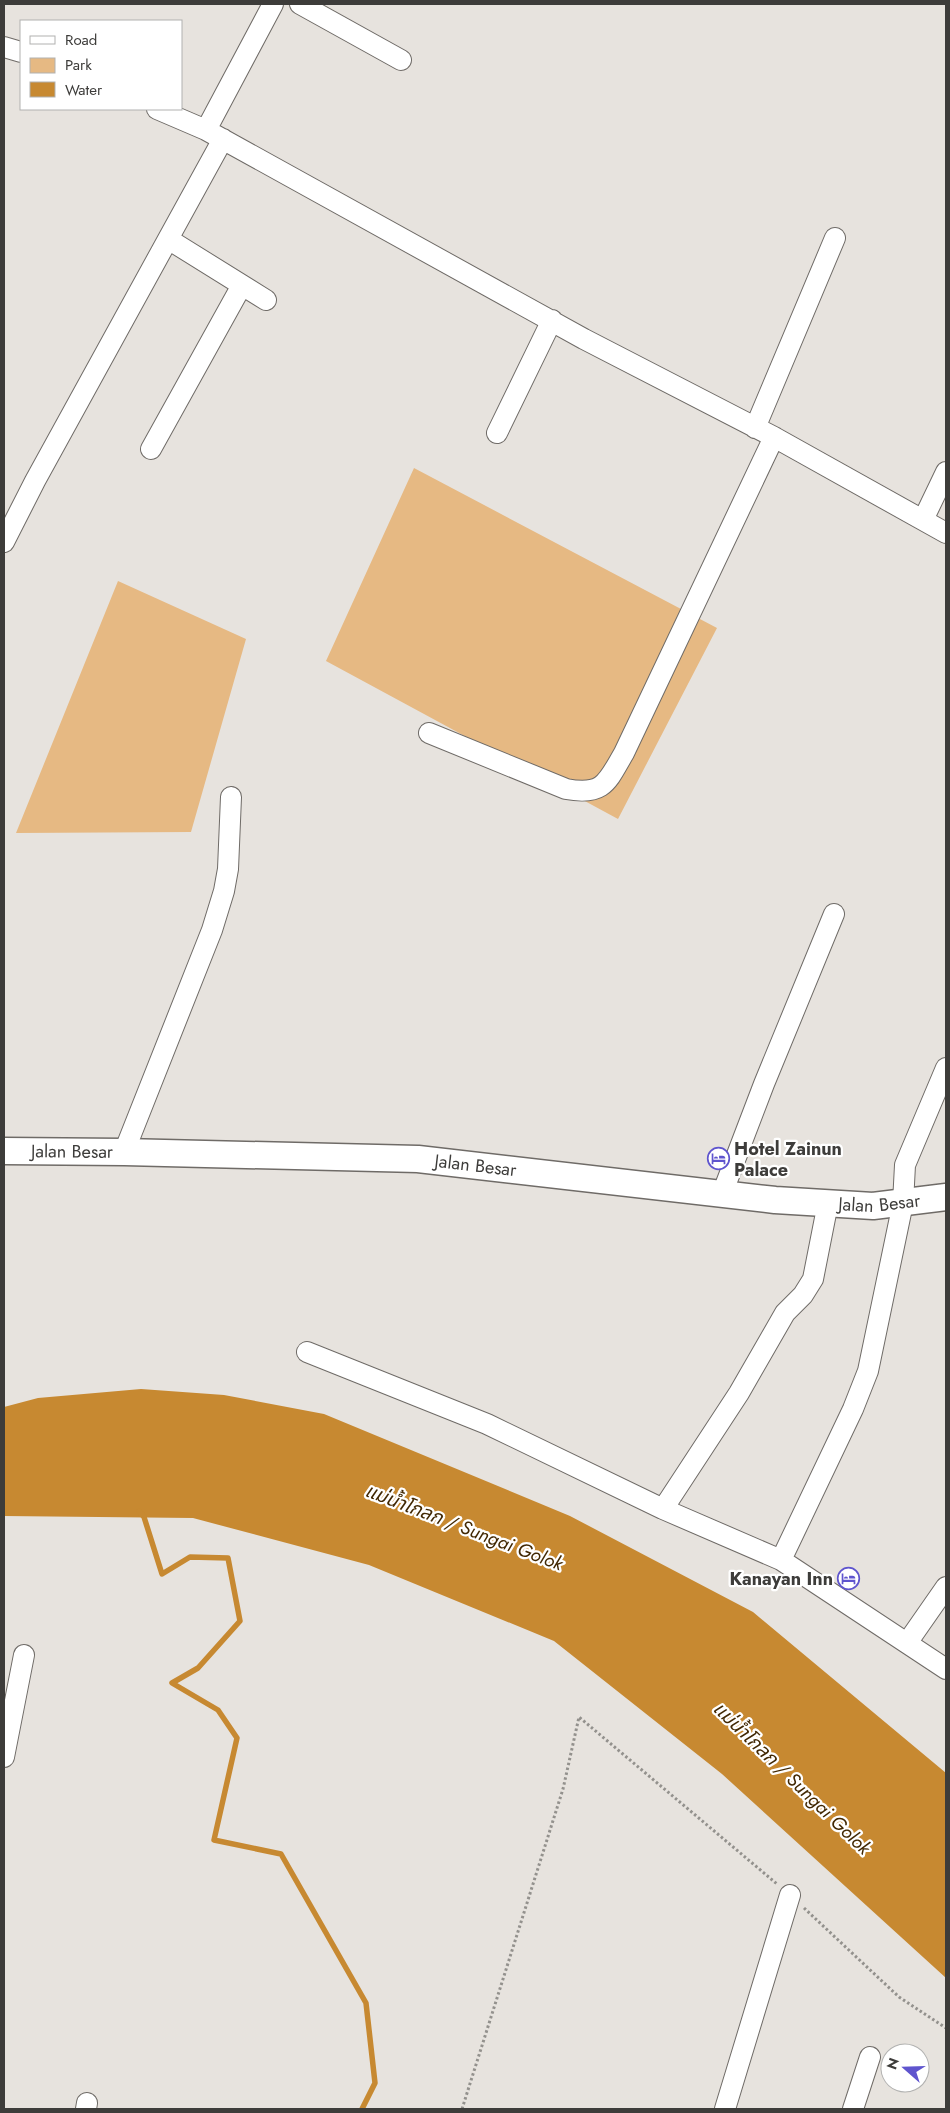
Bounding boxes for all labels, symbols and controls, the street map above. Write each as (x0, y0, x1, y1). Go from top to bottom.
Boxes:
legend (20, 20, 182, 110)
text: Road (65, 29, 97, 51)
text: Park (65, 54, 92, 76)
text: Water (65, 79, 103, 101)
place label: Hotel Zainun Palace (734, 1136, 842, 1183)
street label: Jalan Besar (29, 1138, 114, 1165)
hotel icon: Hotel Zainun Palace (706, 1147, 730, 1171)
street label: Jalan Besar (431, 1148, 519, 1183)
street label: Jalan Besar (836, 1187, 922, 1219)
water label: แม่น้ำโกลก / Sungai Golok (361, 1477, 568, 1578)
place label: Kanayan Inn (729, 1566, 833, 1592)
hotel icon: Kanayan Inn (837, 1567, 861, 1591)
water label: แม่น้ำโกลก / Sungai Golok (707, 1695, 878, 1861)
north arrow (880, 2043, 930, 2093)
text: N (881, 2055, 904, 2072)

